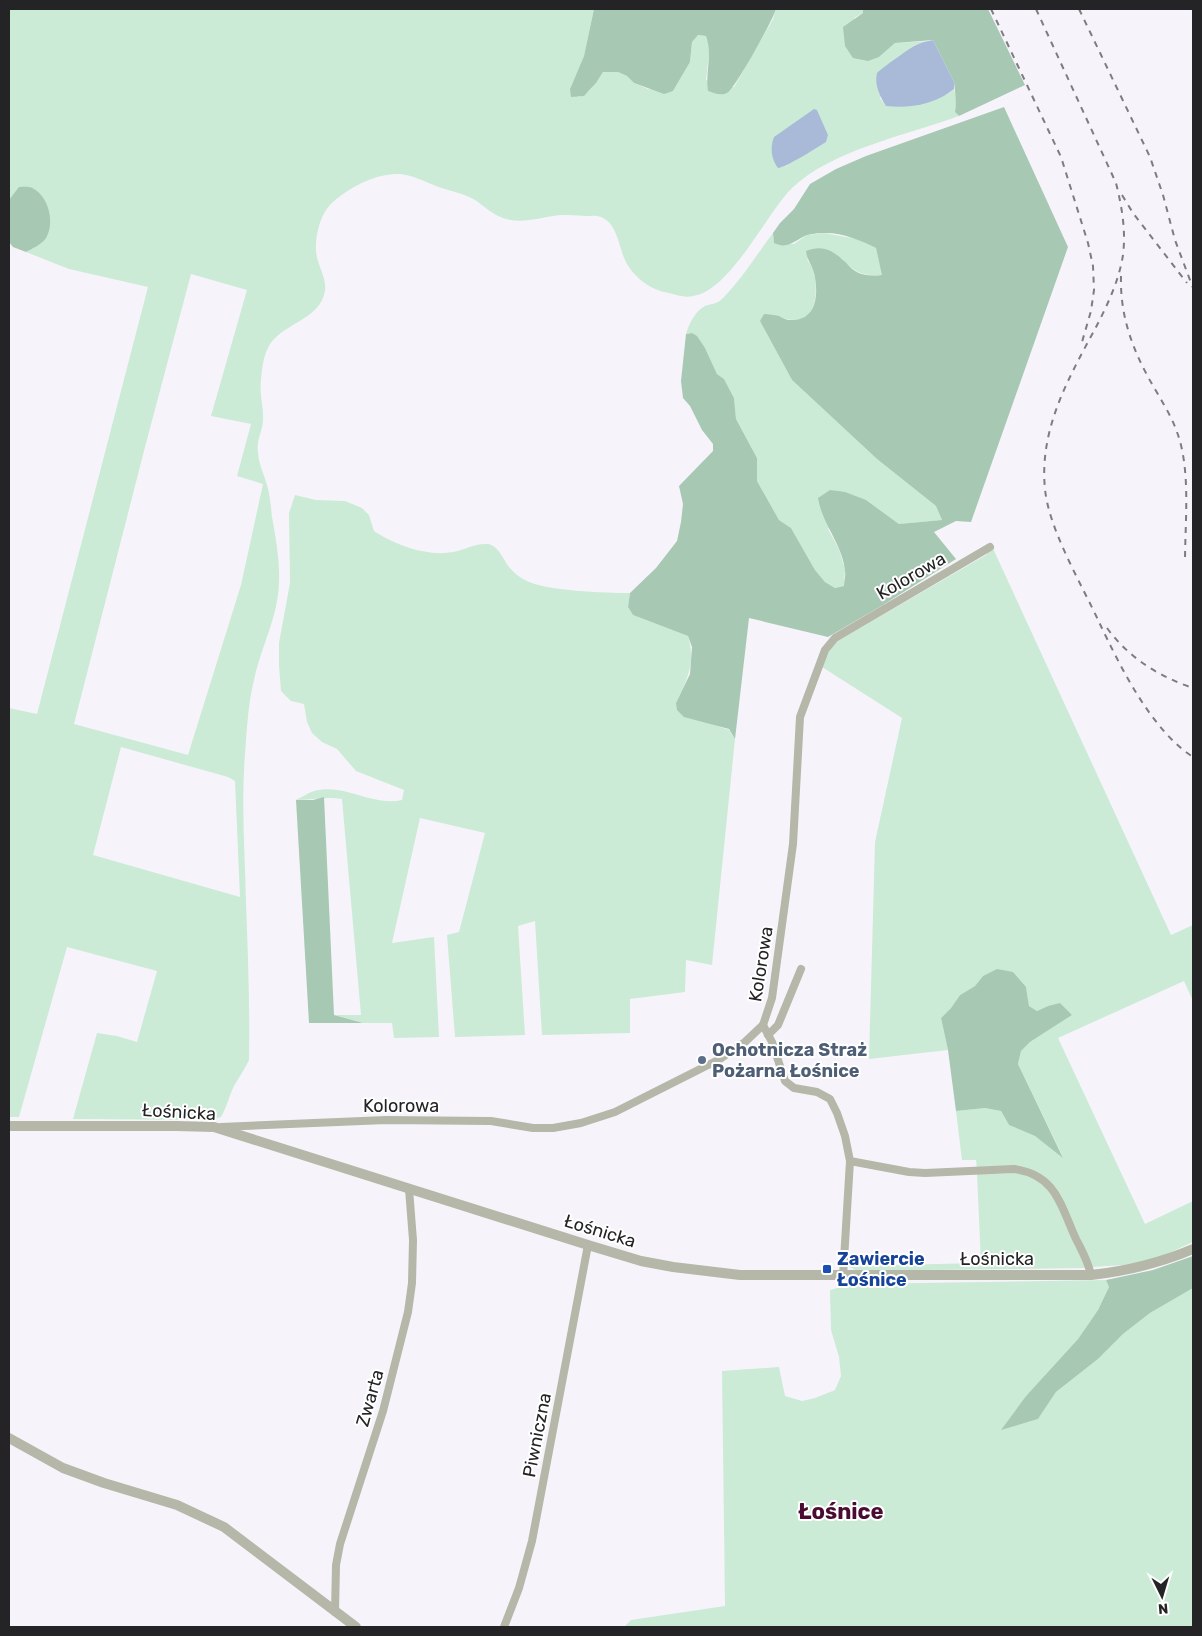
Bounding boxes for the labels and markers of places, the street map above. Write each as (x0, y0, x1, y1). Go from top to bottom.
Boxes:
place label: Ochotnicza Straż Pożarna Łośnice (712, 1039, 867, 1082)
marker: Ochotnicza Straż Pożarna Łośnice (696, 1054, 708, 1066)
place label: Zawiercie Łośnice (837, 1248, 925, 1291)
marker: Zawiercie Łośnice (821, 1263, 833, 1275)

